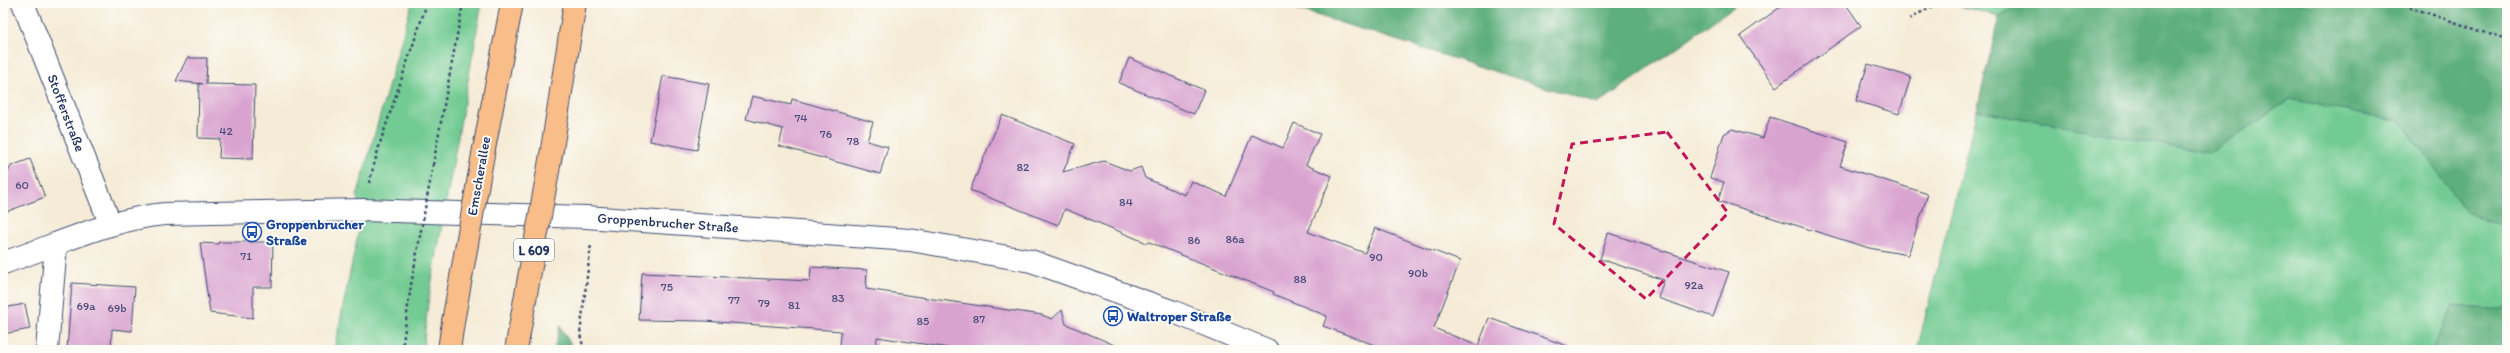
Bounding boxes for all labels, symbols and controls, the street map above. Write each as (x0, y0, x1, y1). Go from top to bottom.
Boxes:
street label: Stofferstraße (43, 72, 89, 155)
house number: 74 (794, 111, 808, 125)
house number: 42 (219, 124, 233, 138)
house number: 76 (820, 127, 832, 141)
house number: 78 (847, 134, 860, 148)
street label: Emscherallee (464, 135, 494, 217)
house number: 82 (1017, 160, 1030, 174)
house number: 60 (15, 178, 29, 192)
house number: 84 (1119, 195, 1133, 209)
street label: Groppenbrucher Straße (597, 210, 739, 236)
place label: Groppenbrucher Straße (266, 216, 364, 249)
bus stop icon: Groppenbrucher Straße (241, 221, 263, 243)
house number: 86a (1225, 232, 1245, 246)
house number: 86 (1188, 233, 1200, 247)
road number: L 609 (514, 239, 554, 261)
house number: 71 (240, 249, 252, 263)
house number: 90 (1369, 250, 1383, 264)
house number: 90b (1408, 266, 1428, 280)
house number: 88 (1293, 272, 1307, 286)
house number: 92a (1685, 278, 1704, 292)
house number: 75 (661, 280, 673, 294)
house number: 83 (831, 291, 845, 305)
house number: 77 (728, 293, 740, 307)
house number: 79 (758, 296, 770, 310)
house number: 81 (788, 298, 800, 312)
house number: 69a (77, 299, 96, 313)
house number: 69b (108, 301, 126, 315)
bus stop icon: Waltroper Straße (1102, 305, 1124, 327)
place label: Waltroper Straße (1127, 308, 1232, 325)
house number: 87 (973, 312, 985, 326)
house number: 85 (917, 314, 929, 328)

